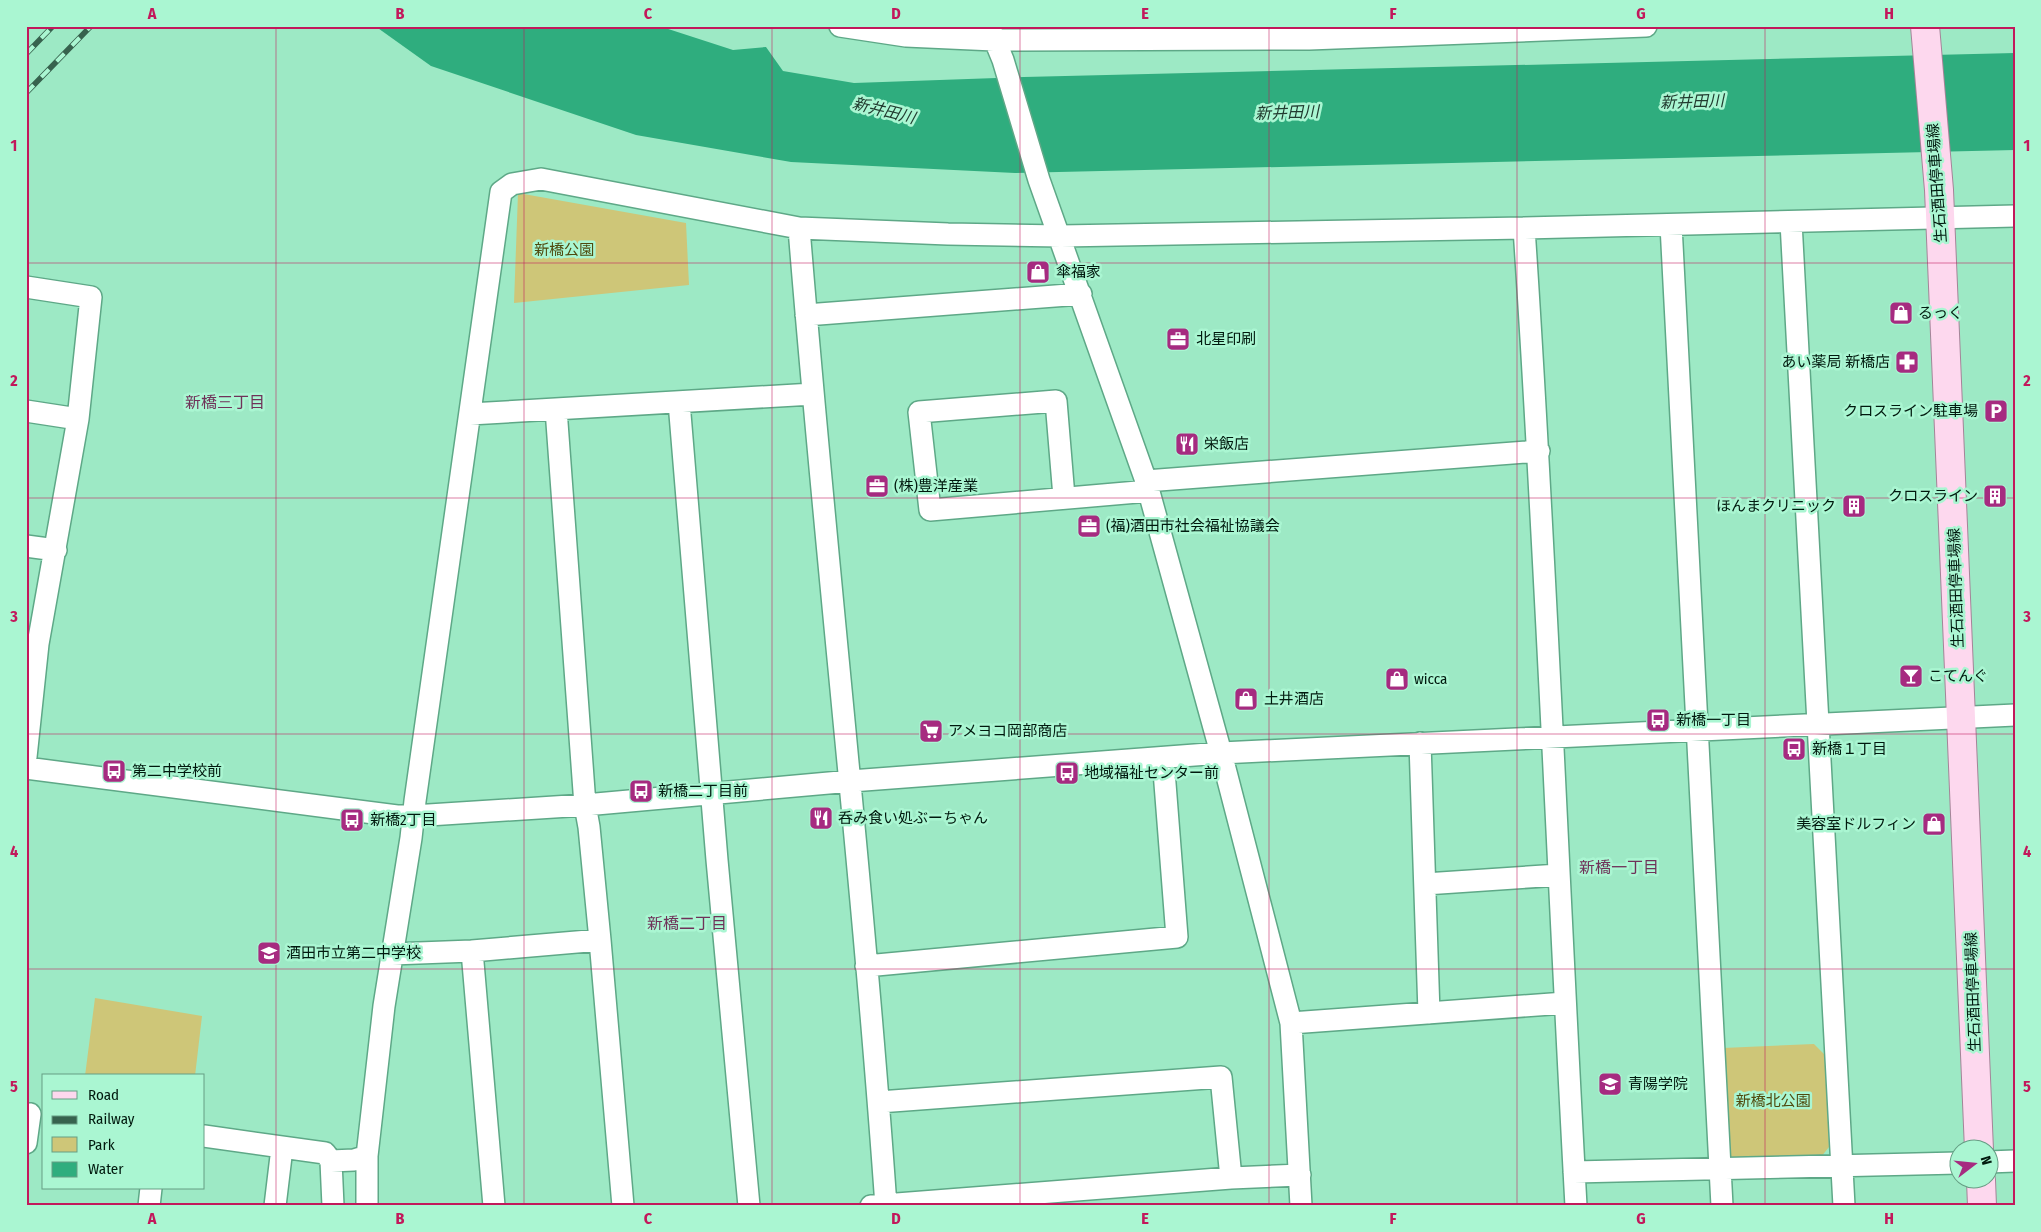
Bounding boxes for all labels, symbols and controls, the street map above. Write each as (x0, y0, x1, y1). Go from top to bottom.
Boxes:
text: A (147, 4, 157, 23)
text: B (396, 4, 405, 23)
text: C (644, 4, 653, 23)
text: D (891, 4, 901, 23)
text: E (1141, 4, 1149, 23)
text: F (1389, 4, 1397, 23)
text: G (1636, 4, 1646, 23)
text: H (1884, 4, 1894, 23)
water label: 新井田川 (1660, 91, 1726, 112)
water label: 新井田川 (851, 94, 919, 128)
water label: 新井田川 (1255, 102, 1321, 123)
street label: 生石酒田停車場線 (1924, 123, 1950, 243)
text: 1 (11, 136, 17, 155)
text: 1 (2024, 136, 2030, 155)
park label: 新橋公園 (534, 241, 594, 259)
shop icon: 傘福家 (1025, 259, 1051, 285)
place label: 傘福家 (1056, 263, 1101, 281)
shop icon: るっく (1888, 300, 1914, 326)
place label: るっく (1918, 304, 1963, 322)
office icon: 北星印刷 (1165, 326, 1191, 352)
place label: 北星印刷 (1196, 330, 1256, 348)
pharmacy icon: あい薬局 新橋店 (1894, 349, 1920, 375)
place label: あい薬局 新橋店 (1781, 353, 1890, 371)
text: 2 (9, 371, 18, 390)
text: 2 (2022, 371, 2031, 390)
district label: 新橋三丁目 (185, 393, 265, 412)
parking icon: クロスライン駐車場 (1983, 398, 2009, 424)
place label: クロスライン駐車場 (1843, 402, 1978, 420)
restaurant icon: 栄飯店 (1174, 431, 1200, 457)
place label: 栄飯店 (1204, 435, 1249, 453)
office icon: (株)豊洋産業 (864, 473, 890, 499)
place label: (株)豊洋産業 (894, 477, 978, 495)
building icon: クロスライン (1982, 483, 2008, 509)
place label: クロスライン (1888, 487, 1978, 505)
building icon: ほんまクリニック (1841, 493, 1867, 519)
place label: ほんまクリニック (1716, 497, 1836, 515)
office icon: (福)酒田市社会福祉協議会 (1076, 513, 1102, 539)
place label: (福)酒田市社会福祉協議会 (1106, 517, 1280, 535)
street label: 生石酒田停車場線 (1945, 528, 1967, 648)
text: 3 (9, 607, 18, 626)
text: 3 (2022, 607, 2031, 626)
bar icon: こてんぐ (1898, 663, 1924, 689)
shop icon: wicca (1384, 666, 1410, 692)
place label: こてんぐ (1928, 667, 1988, 685)
place label: wicca (1414, 670, 1447, 688)
shop icon: 土井酒店 (1233, 686, 1259, 712)
place label: 土井酒店 (1264, 690, 1324, 708)
bus stop icon: 新橋一丁目 (1645, 707, 1671, 733)
place label: 新橋一丁目 (1676, 711, 1751, 729)
supermarket icon: アメヨコ岡部商店 (918, 718, 944, 744)
place label: アメヨコ岡部商店 (948, 722, 1067, 740)
bus stop icon: 新橋１丁目 (1781, 736, 1807, 762)
place label: 新橋１丁目 (1812, 740, 1887, 758)
bus stop icon: 第二中学校前 (101, 758, 127, 784)
bus stop icon: 地域福祉センター前 (1054, 760, 1080, 786)
place label: 第二中学校前 (132, 762, 222, 780)
place label: 地域福祉センター前 (1084, 764, 1219, 782)
bus stop icon: 新橋二丁目前 (628, 778, 654, 804)
place label: 新橋二丁目前 (658, 782, 748, 800)
restaurant icon: 呑み食い処ぶーちゃん (808, 805, 834, 831)
bus stop icon: 新橋2丁目 (339, 807, 365, 833)
place label: 呑み食い処ぶーちゃん (838, 809, 988, 827)
place label: 新橋2丁目 (370, 811, 437, 829)
shop icon: 美容室ドルフィン (1921, 811, 1947, 837)
place label: 美容室ドルフィン (1796, 815, 1916, 833)
text: 4 (10, 842, 18, 861)
text: 4 (2023, 842, 2031, 861)
district label: 新橋一丁目 (1579, 858, 1659, 877)
district label: 新橋二丁目 (647, 914, 727, 933)
street label: 生石酒田停車場線 (1962, 932, 1984, 1052)
school or university icon: 酒田市立第二中学校 (256, 940, 282, 966)
place label: 酒田市立第二中学校 (286, 944, 421, 962)
school or university icon: 青陽学院 (1597, 1071, 1623, 1097)
legend (42, 1074, 205, 1190)
place label: 青陽学院 (1628, 1075, 1688, 1093)
text: 5 (10, 1077, 18, 1096)
text: 5 (2023, 1077, 2031, 1096)
text: Road (88, 1086, 119, 1104)
park label: 新橋北公園 (1735, 1092, 1811, 1110)
text: Railway (88, 1110, 135, 1128)
text: Park (88, 1136, 115, 1154)
north arrow (1948, 1140, 1998, 1190)
text: N (1977, 1154, 1995, 1167)
text: Water (88, 1160, 124, 1178)
text: A (147, 1209, 157, 1228)
text: B (396, 1209, 405, 1228)
text: C (644, 1209, 653, 1228)
text: D (891, 1209, 901, 1228)
text: E (1141, 1209, 1149, 1228)
text: F (1389, 1209, 1397, 1228)
text: G (1636, 1209, 1646, 1228)
text: H (1884, 1209, 1894, 1228)

